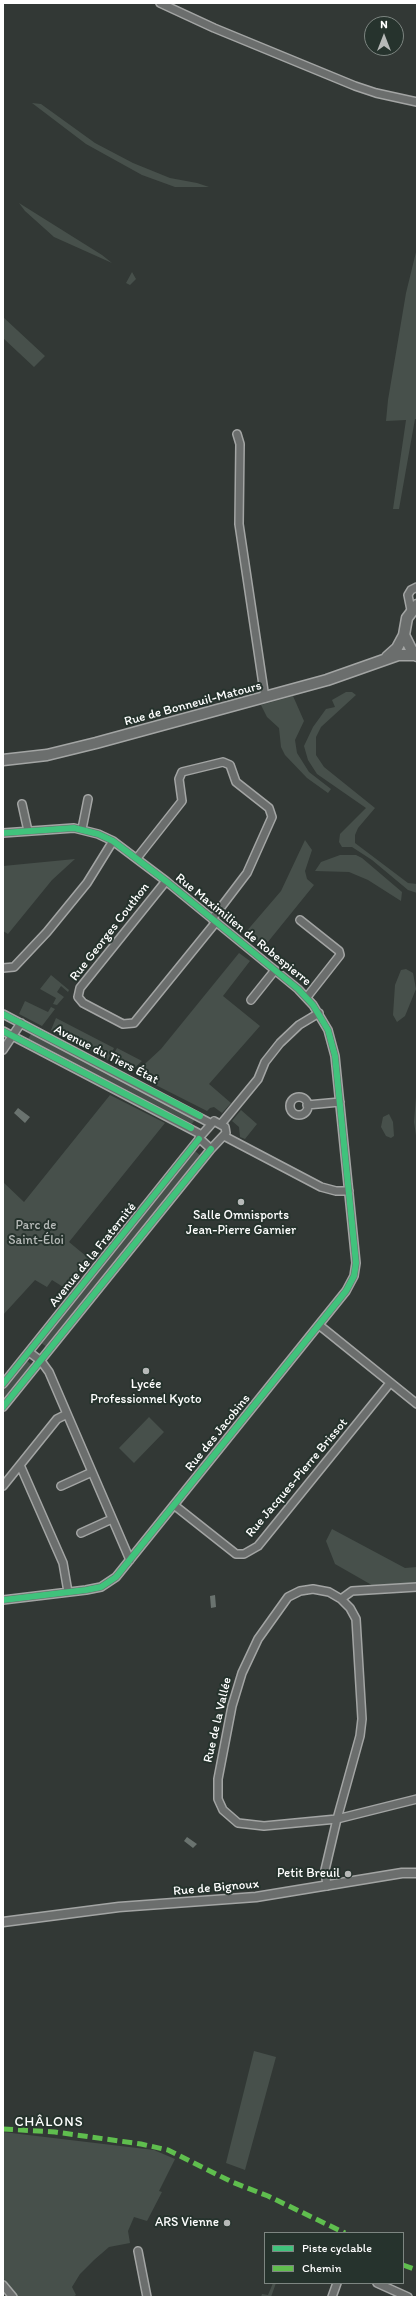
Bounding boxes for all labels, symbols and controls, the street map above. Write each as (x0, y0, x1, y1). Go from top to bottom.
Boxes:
north arrow (364, 16, 404, 56)
text: N (380, 18, 388, 31)
street label: Rue de Bonneuil-Matours (123, 678, 263, 730)
street label: Rue Maximilien de Robespierre (172, 870, 314, 990)
street label: Rue Georges Couthon (67, 880, 153, 984)
street label: Avenue du Tiers État (51, 1022, 161, 1088)
marker: Salle Omnisports Jean-Pierre Garnier (236, 1197, 246, 1207)
street label: Avenue de la Fraternité (46, 1200, 140, 1310)
place label: Salle Omnisports Jean-Pierre Garnier (186, 1208, 296, 1239)
park label: Parc de Saint-Éloi (8, 1218, 64, 1249)
marker: Lycée Professionnel Kyoto (141, 1366, 151, 1376)
place label: Lycée Professionnel Kyoto (90, 1377, 202, 1408)
street label: Rue des Jacobins (182, 1391, 254, 1475)
street label: Rue Jacques-Pierre Brissot (243, 1415, 351, 1541)
street label: Rue de la Vallée (201, 1676, 235, 1764)
place label: Petit Breuil (277, 1866, 340, 1882)
marker: Petit Breuil (343, 1869, 353, 1879)
street label: Rue de Bignoux (172, 1876, 260, 1900)
district label: CHÂLONS (14, 2114, 84, 2130)
place label: ARS Vienne (155, 2215, 219, 2231)
marker: ARS Vienne (222, 2218, 232, 2228)
legend (264, 2232, 404, 2284)
text: Piste cyclable (302, 2241, 372, 2255)
text: Chemin (302, 2261, 341, 2275)

